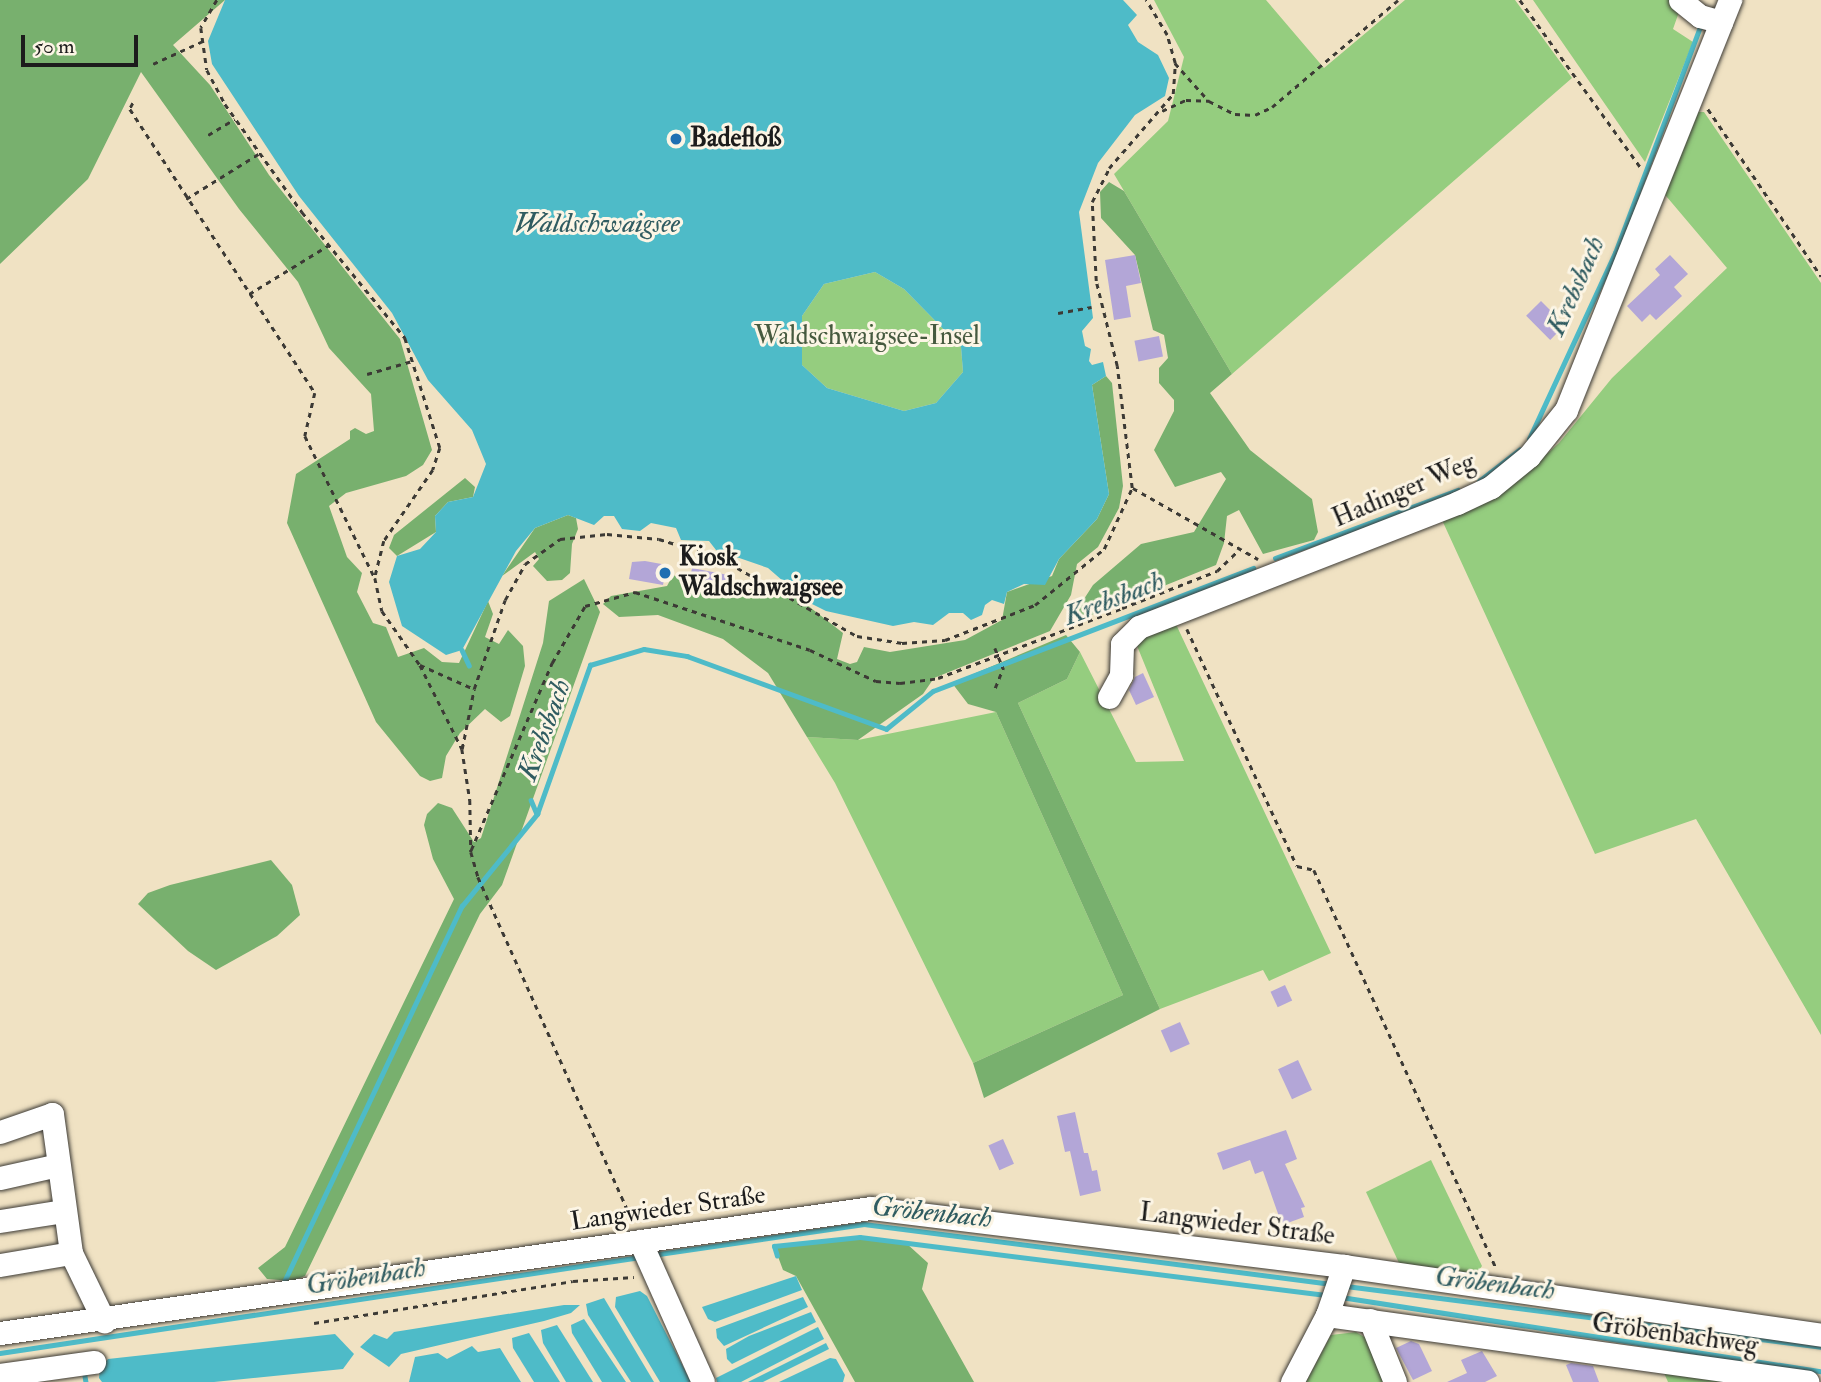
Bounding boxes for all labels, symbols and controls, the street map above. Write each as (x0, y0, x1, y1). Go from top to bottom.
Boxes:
scale bar (24, 21, 142, 65)
text: 50 m (34, 33, 75, 60)
place label: Badefloß (690, 123, 781, 155)
marker: Badefloß (668, 131, 684, 147)
water label: Waldschwaigsee (514, 207, 680, 241)
water label: Krebsbach (1539, 231, 1613, 341)
park label: Waldschwaigsee-Insel (754, 321, 980, 353)
street label: Hadinger Weg (1328, 447, 1480, 535)
place label: Kiosk Waldschwaigsee (679, 542, 843, 604)
marker: Kiosk Waldschwaigsee (657, 565, 673, 581)
water label: Krebsbach (1059, 565, 1169, 633)
water label: Krebsbach (511, 675, 579, 785)
street label: Langwieder Straße (569, 1180, 767, 1238)
water label: Gröbenbach (870, 1190, 994, 1236)
street label: Langwieder Straße (1138, 1198, 1336, 1252)
water label: Gröbenbach (304, 1251, 428, 1303)
water label: Gröbenbach (1433, 1260, 1557, 1308)
street label: Gröbenbachweg (1590, 1308, 1760, 1362)

